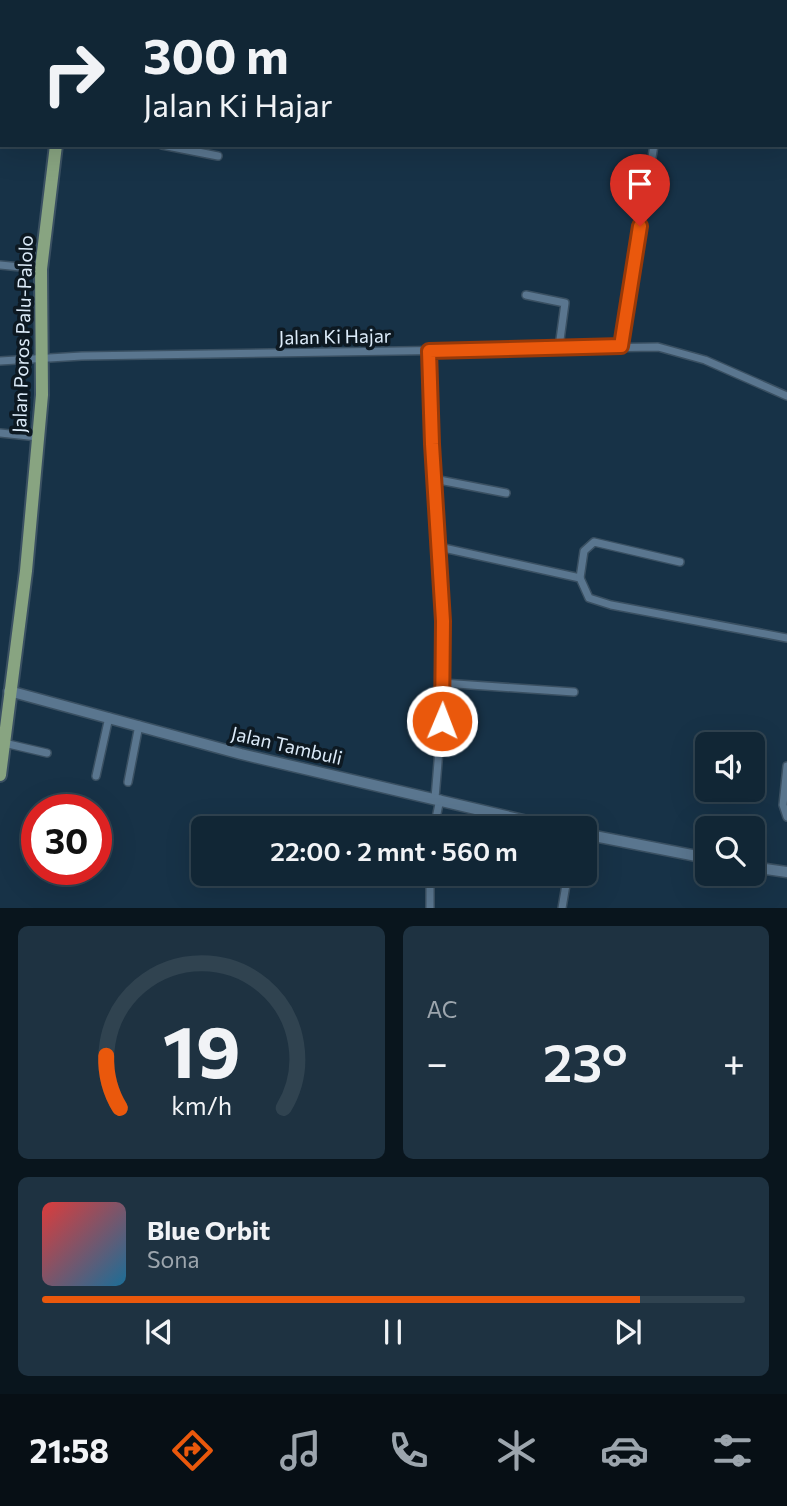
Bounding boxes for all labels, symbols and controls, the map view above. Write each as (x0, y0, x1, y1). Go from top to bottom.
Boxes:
text: 300 m (143, 24, 289, 84)
icon: right (28, 28, 119, 119)
text: Jalan Ki Hajar (143, 84, 333, 124)
pin (610, 154, 670, 226)
icon: arrive (621, 165, 659, 203)
street label: Jalan Poros Palu-Palolo (7, 235, 37, 433)
street label: Jalan Ki Hajar (279, 324, 392, 348)
position arrow (405, 684, 479, 758)
street label: Jalan Tambuli (229, 721, 345, 769)
map controls (695, 732, 765, 886)
button: sound (695, 732, 765, 802)
speed limit sign: 30 (21, 794, 112, 885)
button: search (695, 816, 765, 886)
text: 22:00 · 2 mnt · 560 m (270, 835, 518, 866)
text: AC (427, 995, 457, 1023)
text: 19 (162, 1005, 240, 1094)
text: 23° (543, 1029, 628, 1093)
text: − (427, 1038, 448, 1085)
text: + (723, 1038, 745, 1085)
text: km/h (171, 1090, 232, 1120)
text: Blue Orbit (147, 1214, 270, 1245)
text: Sona (147, 1245, 199, 1273)
icon: previous (140, 1313, 178, 1351)
icon: pause (374, 1313, 412, 1351)
icon: next (609, 1313, 647, 1351)
icon: directions (168, 1426, 217, 1475)
icon: music (276, 1426, 325, 1475)
icon: phone (384, 1426, 433, 1475)
icon: climate (492, 1426, 541, 1475)
icon: car (600, 1426, 649, 1475)
icon: filters (708, 1426, 757, 1475)
text: 21:58 (30, 1430, 109, 1470)

